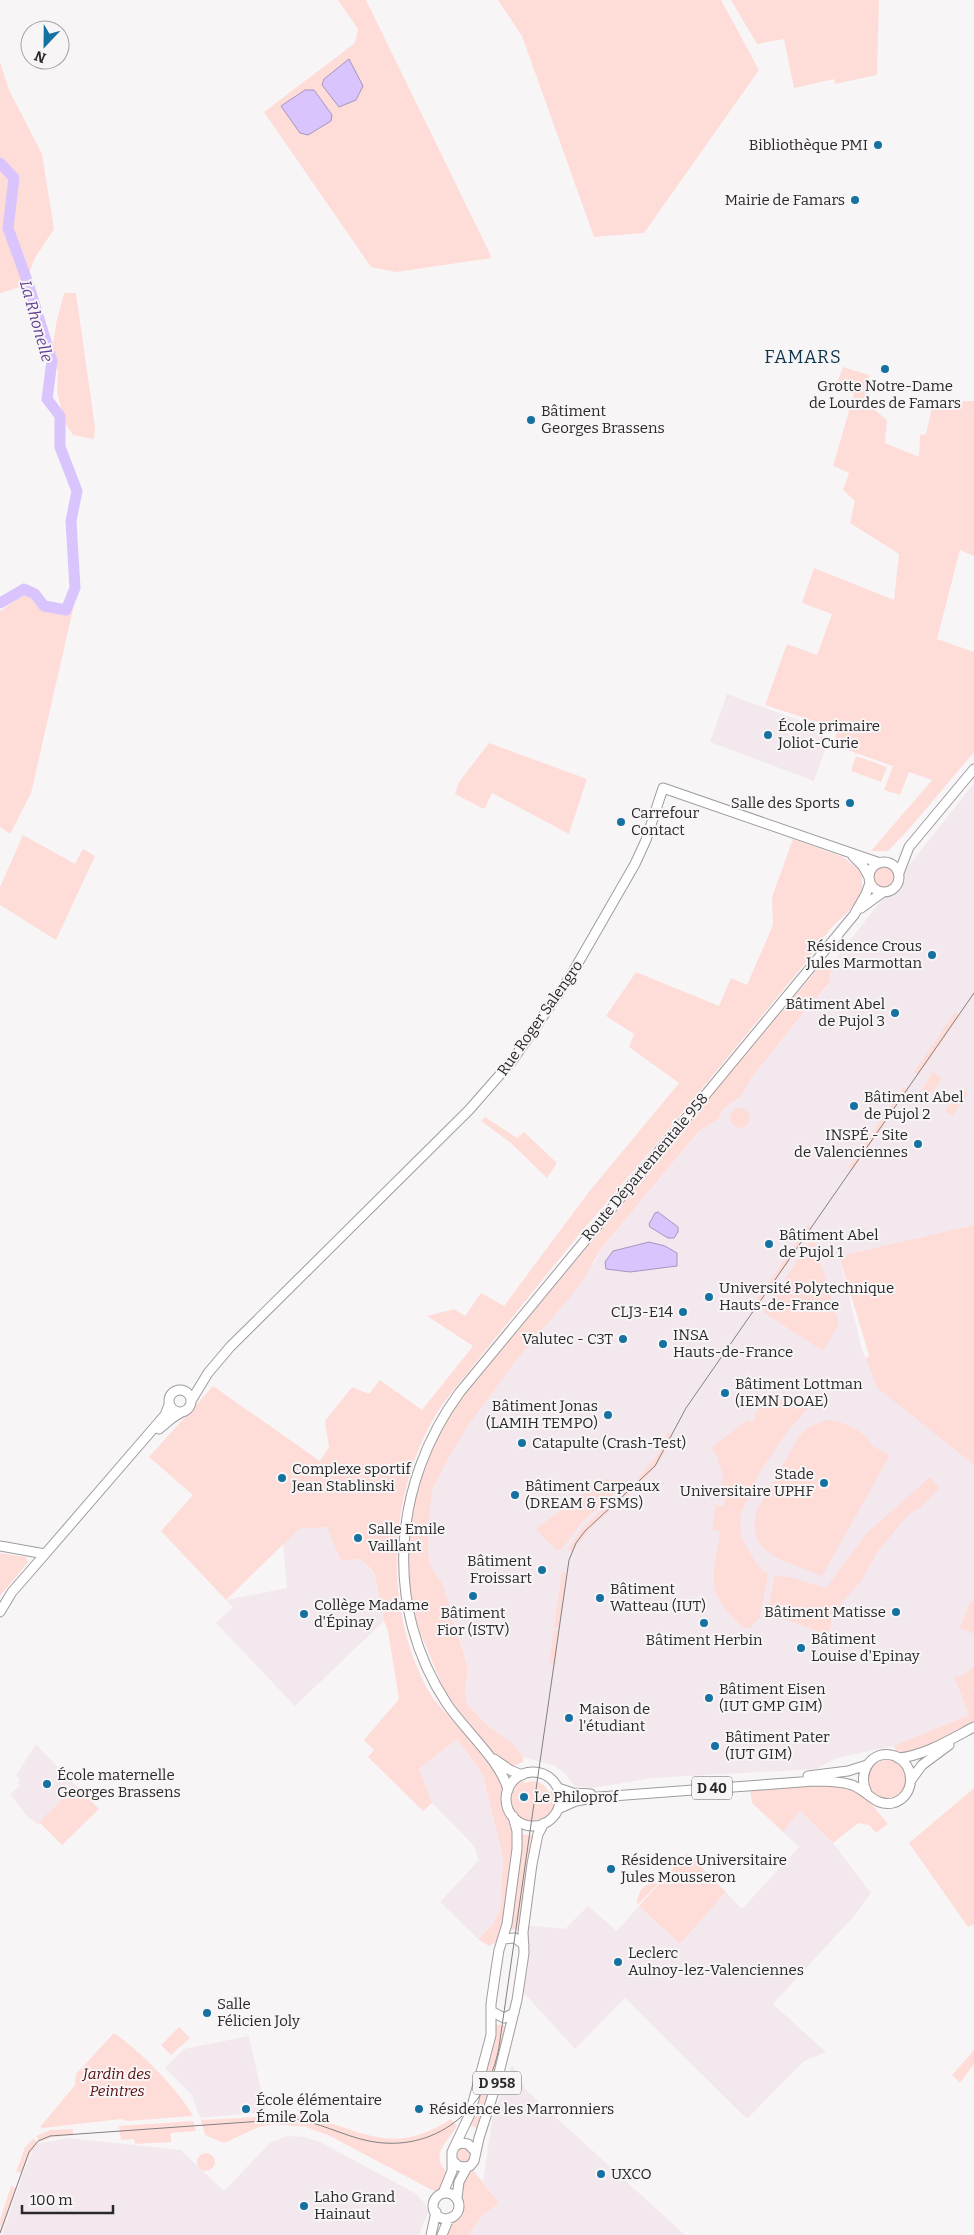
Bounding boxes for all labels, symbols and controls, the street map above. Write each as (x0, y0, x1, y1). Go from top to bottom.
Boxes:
north arrow (20, 20, 70, 70)
text: N (32, 47, 49, 66)
place label: Bibliothèque PMI (749, 136, 868, 154)
marker: Bibliothèque PMI (872, 139, 884, 151)
place label: Mairie de Famars (725, 191, 845, 209)
marker: Mairie de Famars (849, 194, 861, 206)
water label: La Rhonelle (16, 278, 57, 364)
district label: FAMARS (764, 346, 842, 368)
marker: Grotte Notre-Dame de Lourdes de Famars (879, 363, 891, 375)
place label: Grotte Notre-Dame de Lourdes de Famars (809, 377, 961, 412)
place label: Bâtiment Georges Brassens (541, 402, 665, 437)
marker: Bâtiment Georges Brassens (525, 414, 537, 426)
place label: École primaire Joliot-Curie (777, 717, 880, 752)
marker: École primaire Joliot-Curie (762, 729, 774, 741)
place label: Salle des Sports (731, 794, 840, 812)
marker: Salle des Sports (844, 797, 856, 809)
place label: Carrefour Contact (631, 804, 699, 839)
marker: Carrefour Contact (615, 816, 627, 828)
place label: Résidence Crous Jules Marmottan (805, 937, 923, 972)
marker: Résidence Crous Jules Marmottan (926, 949, 938, 961)
street label: Rue Roger Salengro (494, 957, 586, 1079)
place label: Bâtiment Abel de Pujol 3 (785, 995, 885, 1030)
marker: Bâtiment Abel de Pujol 3 (889, 1007, 901, 1019)
place label: Bâtiment Abel de Pujol 2 (864, 1088, 964, 1123)
street label: Route Départementale 958 (578, 1090, 712, 1244)
marker: Bâtiment Abel de Pujol 2 (848, 1100, 860, 1112)
place label: INSPÉ - Site de Valenciennes (794, 1126, 908, 1161)
marker: INSPÉ - Site de Valenciennes (912, 1138, 924, 1150)
place label: Bâtiment Abel de Pujol 1 (779, 1226, 879, 1261)
marker: Bâtiment Abel de Pujol 1 (763, 1238, 775, 1250)
place label: Université Polytechnique Hauts-de-France (719, 1279, 894, 1314)
marker: Université Polytechnique Hauts-de-France (703, 1291, 715, 1303)
place label: CLJ3-E14 (611, 1303, 673, 1321)
marker: CLJ3-E14 (677, 1306, 689, 1318)
place label: INSA Hauts-de-France (673, 1326, 793, 1361)
place label: Valutec - C3T (522, 1330, 613, 1348)
marker: Valutec - C3T (617, 1333, 629, 1345)
marker: INSA Hauts-de-France (657, 1338, 669, 1350)
place label: Bâtiment Lottman (IEMN DOAE) (735, 1375, 863, 1410)
marker: Bâtiment Lottman (IEMN DOAE) (719, 1387, 731, 1399)
place label: Bâtiment Jonas (LAMIH TEMPO) (486, 1397, 598, 1432)
marker: Bâtiment Jonas (LAMIH TEMPO) (602, 1409, 614, 1421)
place label: Catapulte (Crash-Test) (532, 1434, 686, 1452)
marker: Catapulte (Crash-Test) (516, 1437, 528, 1449)
place label: Complexe sportif Jean Stablinski (291, 1460, 412, 1495)
place label: Stade Universitaire UPHF (680, 1465, 815, 1500)
marker: Complexe sportif Jean Stablinski (276, 1472, 288, 1484)
place label: Bâtiment Carpeaux (DREAM & FSMS) (525, 1477, 660, 1512)
marker: Stade Universitaire UPHF (818, 1477, 830, 1489)
marker: Bâtiment Carpeaux (DREAM & FSMS) (509, 1489, 521, 1501)
place label: Salle Emile Vaillant (368, 1520, 445, 1555)
marker: Salle Emile Vaillant (352, 1532, 364, 1544)
place label: Bâtiment Froissart (467, 1552, 533, 1587)
marker: Bâtiment Froissart (536, 1564, 548, 1576)
place label: Bâtiment Watteau (IUT) (610, 1580, 706, 1615)
marker: Bâtiment Fior (ISTV) (467, 1590, 479, 1602)
marker: Bâtiment Watteau (IUT) (594, 1592, 606, 1604)
place label: Collège Madame d'Épinay (314, 1596, 429, 1631)
place label: Bâtiment Matisse (764, 1603, 886, 1621)
place label: Bâtiment Fior (ISTV) (437, 1604, 509, 1639)
marker: Bâtiment Matisse (890, 1606, 902, 1618)
marker: Collège Madame d'Épinay (298, 1608, 310, 1620)
marker: Bâtiment Herbin (698, 1617, 710, 1629)
place label: Bâtiment Louise d'Epinay (811, 1630, 920, 1665)
place label: Bâtiment Herbin (646, 1631, 763, 1649)
marker: Bâtiment Louise d'Epinay (795, 1642, 807, 1654)
place label: Bâtiment Eisen (IUT GMP GIM) (719, 1680, 826, 1715)
marker: Bâtiment Eisen (IUT GMP GIM) (703, 1692, 715, 1704)
place label: Maison de l'étudiant (579, 1700, 650, 1735)
marker: Maison de l'étudiant (563, 1712, 575, 1724)
place label: Bâtiment Pater (IUT GIM) (725, 1728, 830, 1763)
marker: Bâtiment Pater (IUT GIM) (709, 1740, 721, 1752)
place label: École maternelle Georges Brassens (57, 1766, 181, 1801)
road number: D 40 (692, 1776, 732, 1800)
marker: École maternelle Georges Brassens (41, 1778, 53, 1790)
place label: Le Philoprof (534, 1788, 620, 1806)
marker: Le Philoprof (518, 1791, 530, 1803)
place label: Résidence Universitaire Jules Mousseron (620, 1851, 787, 1886)
marker: Résidence Universitaire Jules Mousseron (605, 1863, 617, 1875)
place label: Leclerc Aulnoy-lez-Valenciennes (628, 1944, 804, 1979)
marker: Leclerc Aulnoy-lez-Valenciennes (612, 1956, 624, 1968)
place label: Salle Félicien Joly (217, 1995, 300, 2030)
marker: Salle Félicien Joly (201, 2007, 213, 2019)
park label: Jardin des Peintres (81, 2065, 151, 2100)
road number: D 958 (473, 2072, 521, 2094)
place label: École élémentaire Émile Zola (256, 2091, 382, 2126)
place label: Résidence les Marronniers (429, 2100, 614, 2118)
marker: École élémentaire Émile Zola (240, 2103, 252, 2115)
marker: Résidence les Marronniers (413, 2103, 425, 2115)
place label: UXCO (611, 2165, 652, 2183)
marker: UXCO (595, 2168, 607, 2180)
scale bar (22, 2182, 114, 2214)
place label: Laho Grand Hainaut (314, 2188, 395, 2223)
text: 100 m (30, 2191, 73, 2209)
marker: Laho Grand Hainaut (298, 2200, 310, 2212)

